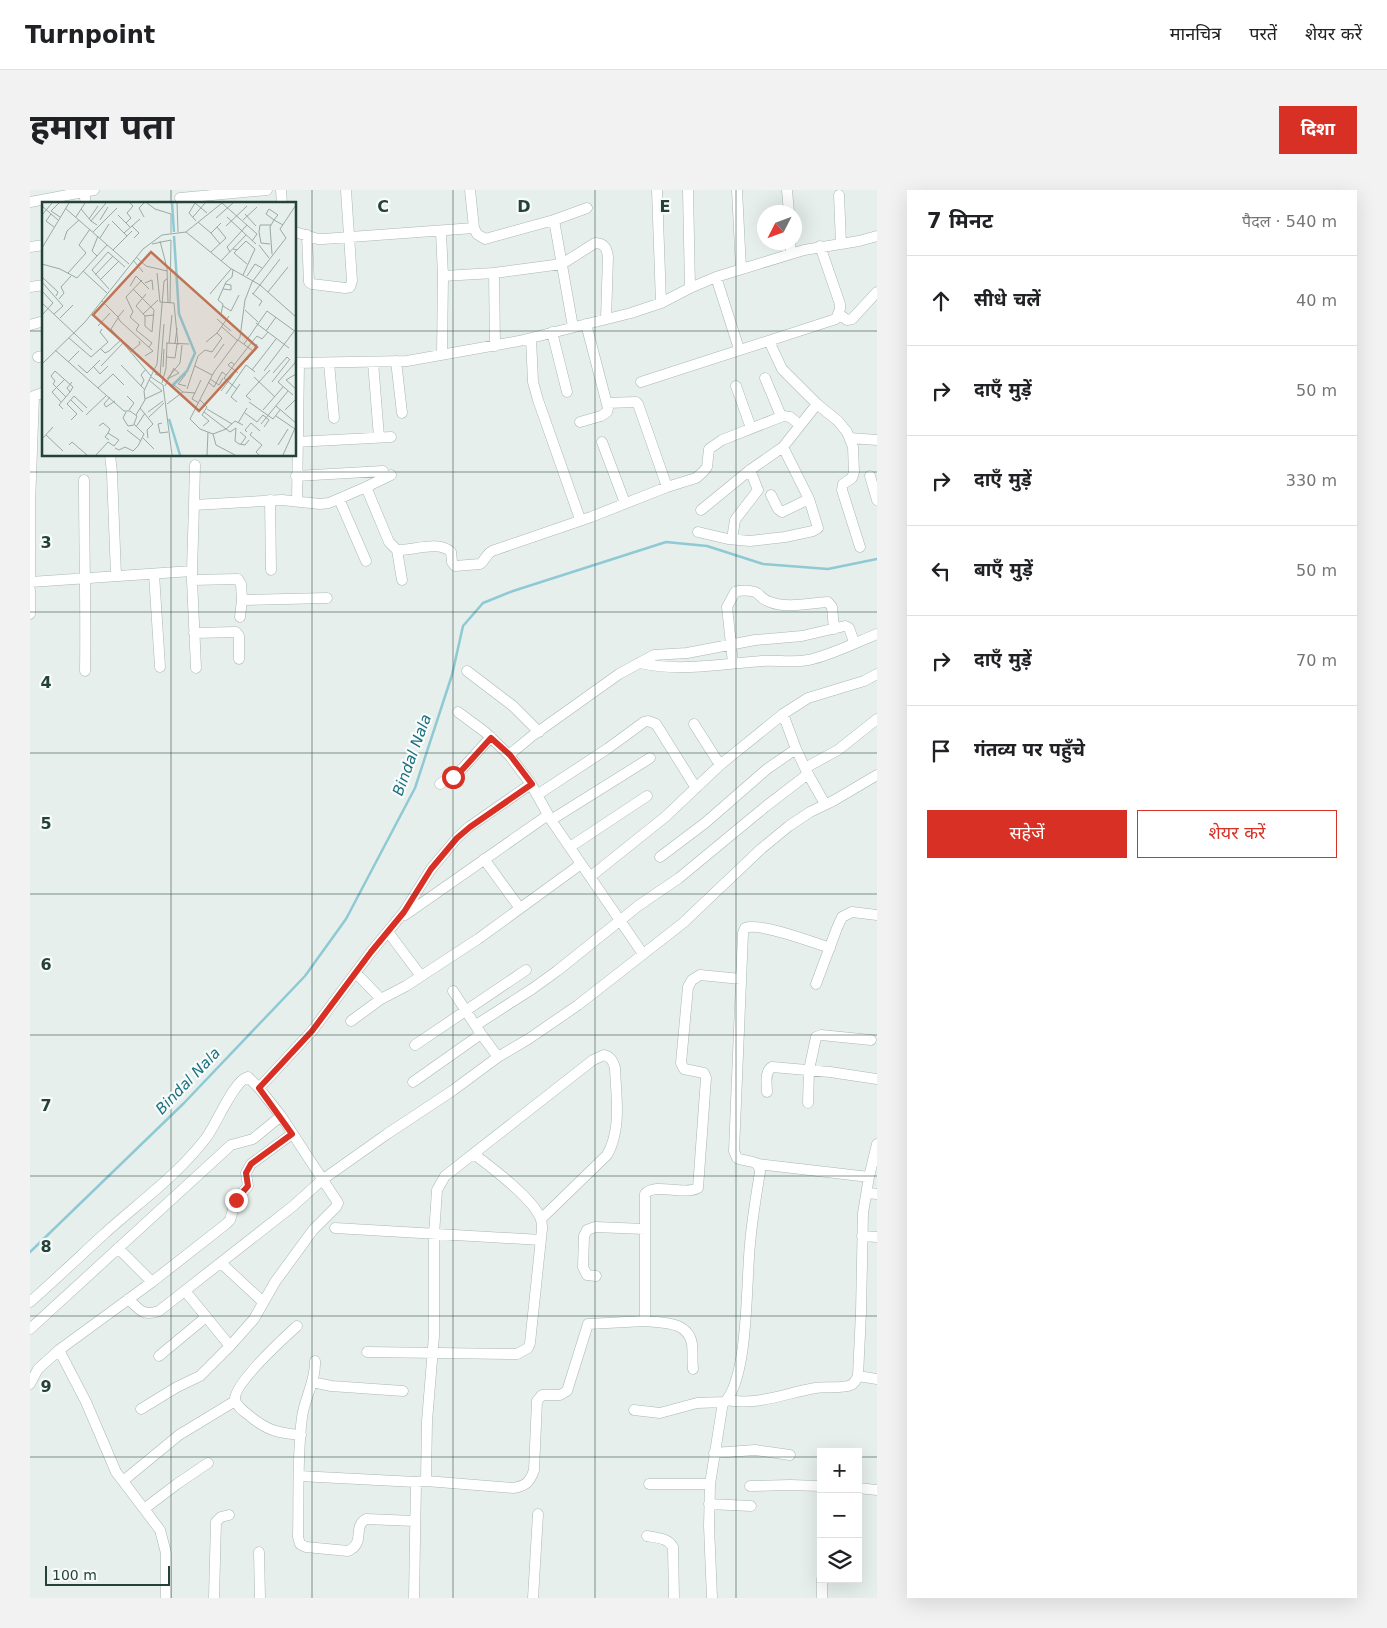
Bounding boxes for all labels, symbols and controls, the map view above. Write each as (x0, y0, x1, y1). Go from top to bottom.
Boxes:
text: Turnpoint (25, 21, 155, 49)
text: मानचित्र (1170, 23, 1221, 44)
text: परतें (1249, 23, 1277, 44)
text: शेयर करें (1305, 23, 1362, 44)
button: दिशा (1279, 106, 1357, 154)
text: हमारा पता (30, 107, 174, 147)
text: C (377, 197, 389, 216)
text: D (517, 197, 531, 216)
text: E (660, 197, 670, 216)
inset map (42, 202, 296, 456)
north arrow (757, 205, 802, 250)
text: 7 मिनट (927, 209, 993, 233)
text: पैदल · 540 m (1242, 212, 1337, 231)
icon: ahead (927, 287, 955, 315)
text: सीधे चलें (974, 288, 1041, 310)
text: 40 m (1296, 291, 1337, 310)
icon: right (927, 377, 955, 405)
text: दाएँ मुड़ें (974, 378, 1032, 400)
text: 50 m (1296, 381, 1337, 400)
icon: right (927, 467, 955, 495)
text: दाएँ मुड़ें (974, 468, 1032, 490)
text: 330 m (1286, 471, 1337, 490)
text: 3 (40, 533, 52, 552)
icon: left (927, 557, 955, 585)
text: बाएँ मुड़ें (974, 558, 1033, 580)
text: 50 m (1296, 561, 1337, 580)
icon: right (927, 647, 955, 675)
text: दाएँ मुड़ें (974, 648, 1032, 670)
text: 70 m (1296, 651, 1337, 670)
text: 4 (40, 673, 52, 692)
water label: Bindal Nala (389, 712, 435, 798)
icon: arrive (927, 737, 955, 765)
text: गंतव्य पर पहुँचे (974, 738, 1085, 760)
route start (442, 766, 465, 789)
button: सहेजें (927, 810, 1127, 858)
button: शेयर करें (1137, 810, 1337, 858)
text: 5 (40, 814, 52, 833)
text: 6 (40, 955, 52, 974)
water label: Bindal Nala (152, 1044, 224, 1118)
text: 7 (40, 1096, 52, 1115)
route end (225, 1189, 248, 1212)
text: 8 (40, 1237, 52, 1256)
text: 9 (40, 1377, 52, 1396)
map controls (817, 1448, 862, 1583)
button: + (817, 1448, 862, 1493)
button: − (817, 1493, 862, 1538)
button: layers (817, 1538, 862, 1583)
scale bar (45, 1563, 170, 1586)
text: 100 m (52, 1567, 97, 1583)

